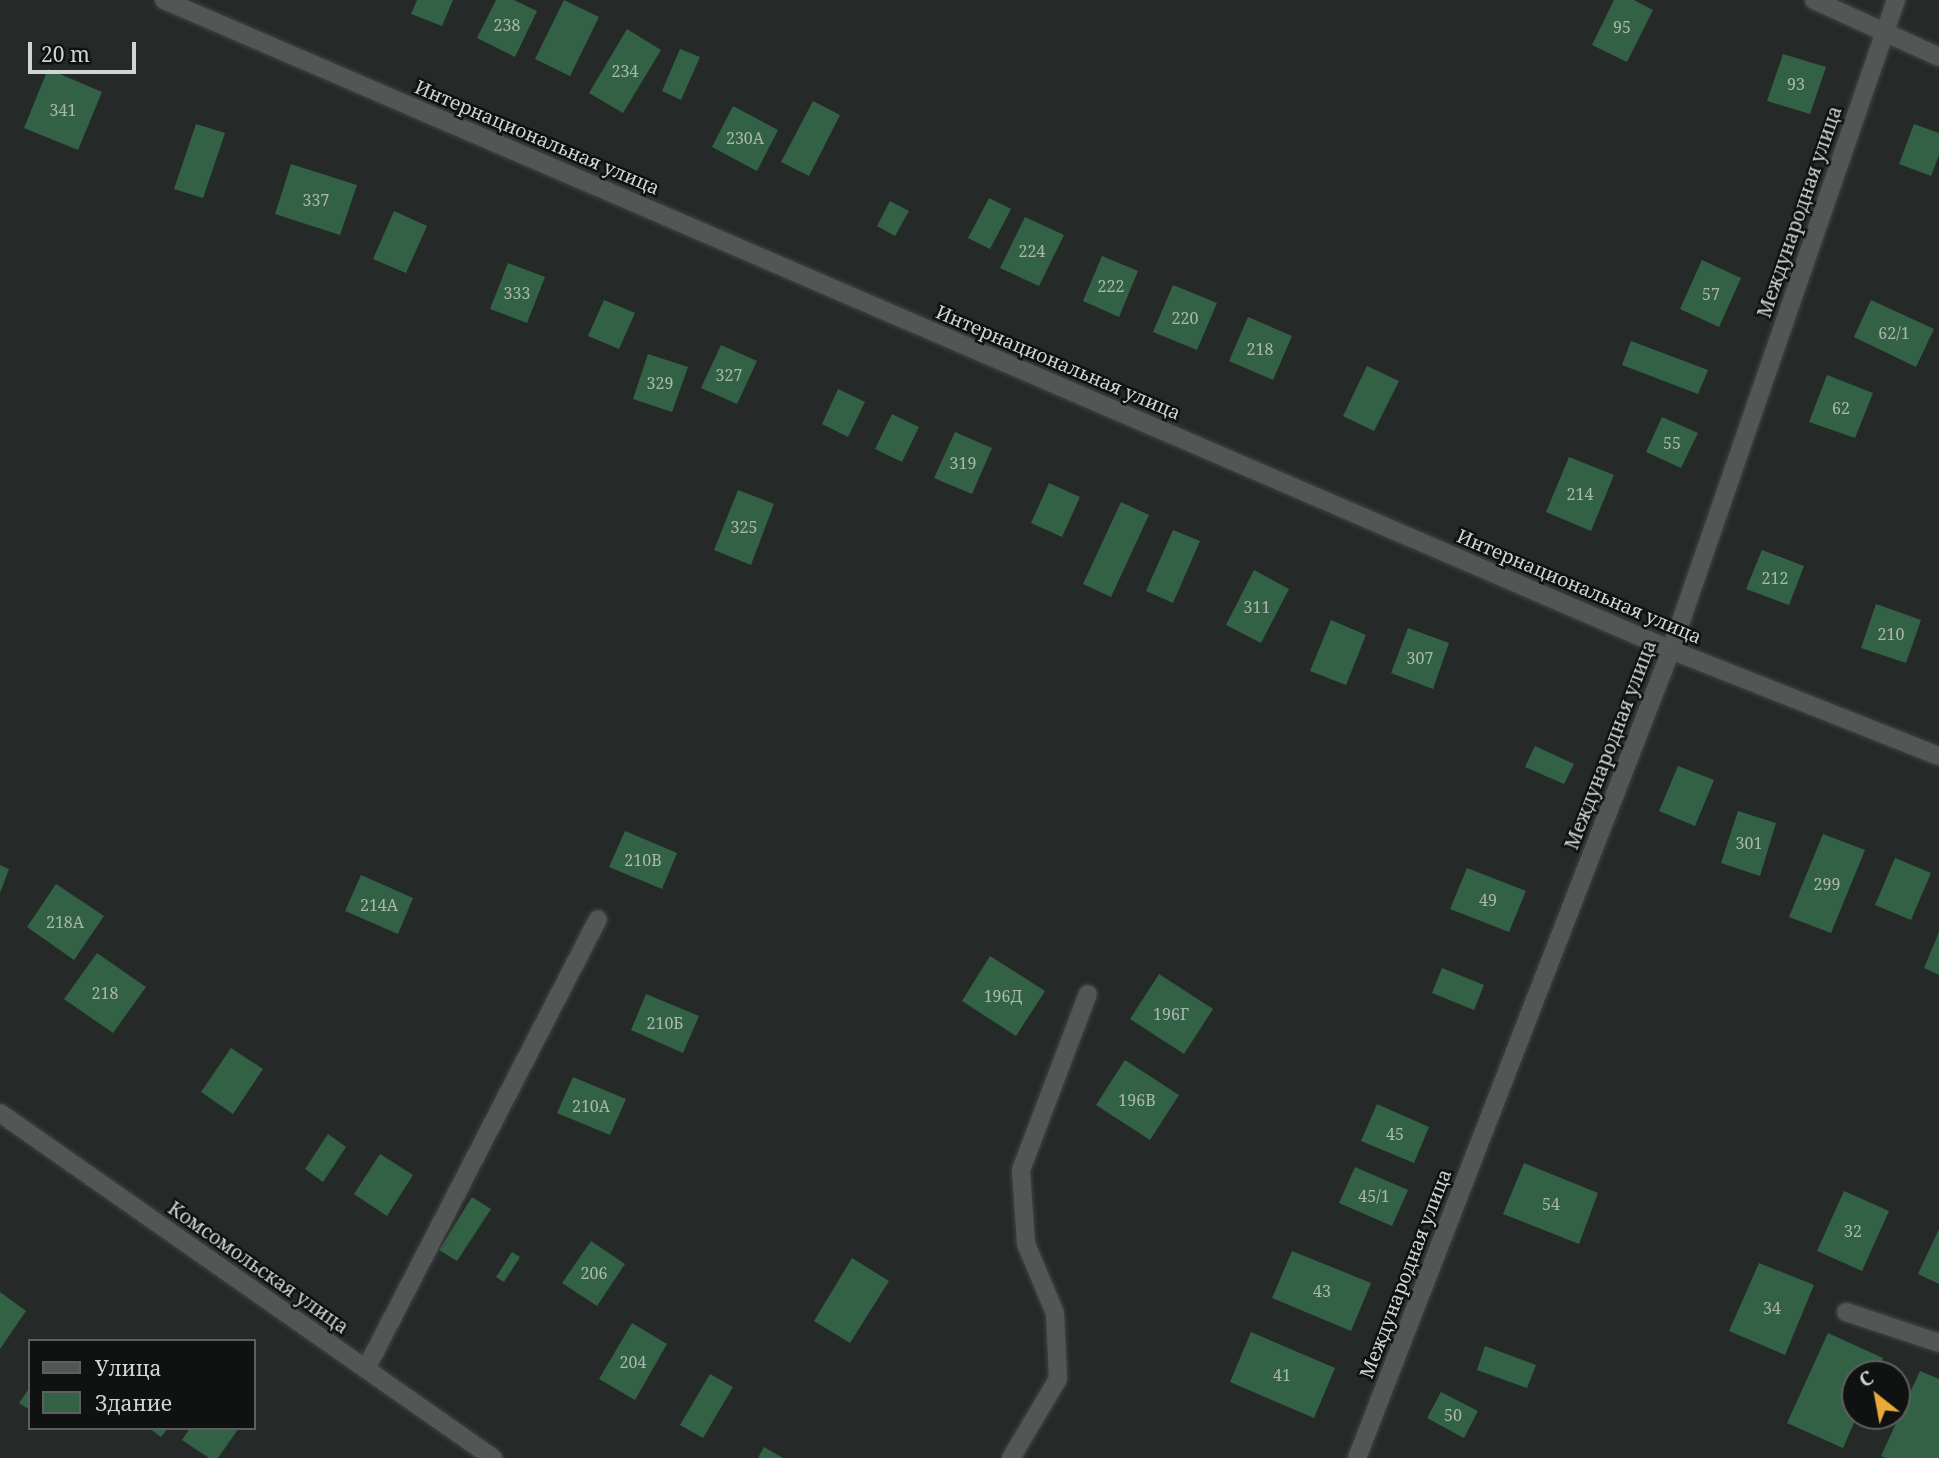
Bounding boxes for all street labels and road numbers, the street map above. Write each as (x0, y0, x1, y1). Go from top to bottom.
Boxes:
street label: Интернациональная улица (411, 76, 663, 200)
street label: Международная улица (1753, 103, 1847, 321)
street label: Интернациональная улица (932, 301, 1184, 425)
street label: Интернациональная улица (1453, 525, 1705, 649)
street label: Международная улица (1561, 637, 1661, 853)
street label: Международная улица (1356, 1166, 1456, 1382)
street label: Комсомольская улица (164, 1197, 352, 1339)

